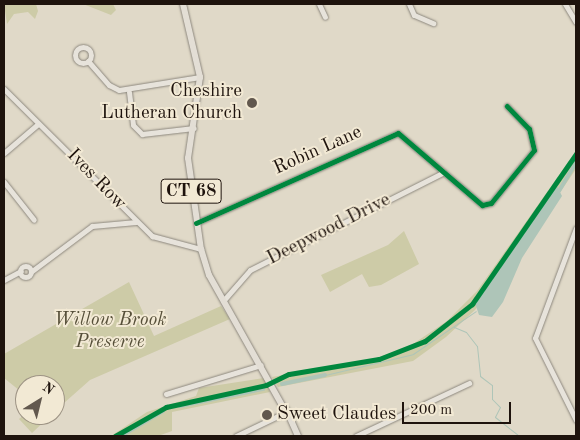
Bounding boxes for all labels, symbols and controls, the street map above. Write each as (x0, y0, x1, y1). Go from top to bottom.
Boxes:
place label: Cheshire Lutheran Church (101, 81, 242, 125)
marker: Cheshire Lutheran Church (246, 97, 258, 109)
street label: Robin Lane (270, 121, 366, 181)
street label: Ives Row (61, 145, 131, 215)
road number: CT 68 (160, 176, 222, 207)
street label: Deepwood Drive (264, 189, 394, 271)
park label: Willow Brook Preserve (53, 310, 167, 354)
north arrow (15, 375, 65, 425)
text: N (40, 380, 57, 397)
scale bar (405, 392, 514, 424)
text: 200 m (410, 403, 452, 418)
place label: Sweet Claudes (277, 404, 396, 426)
marker: Sweet Claudes (261, 409, 273, 421)

